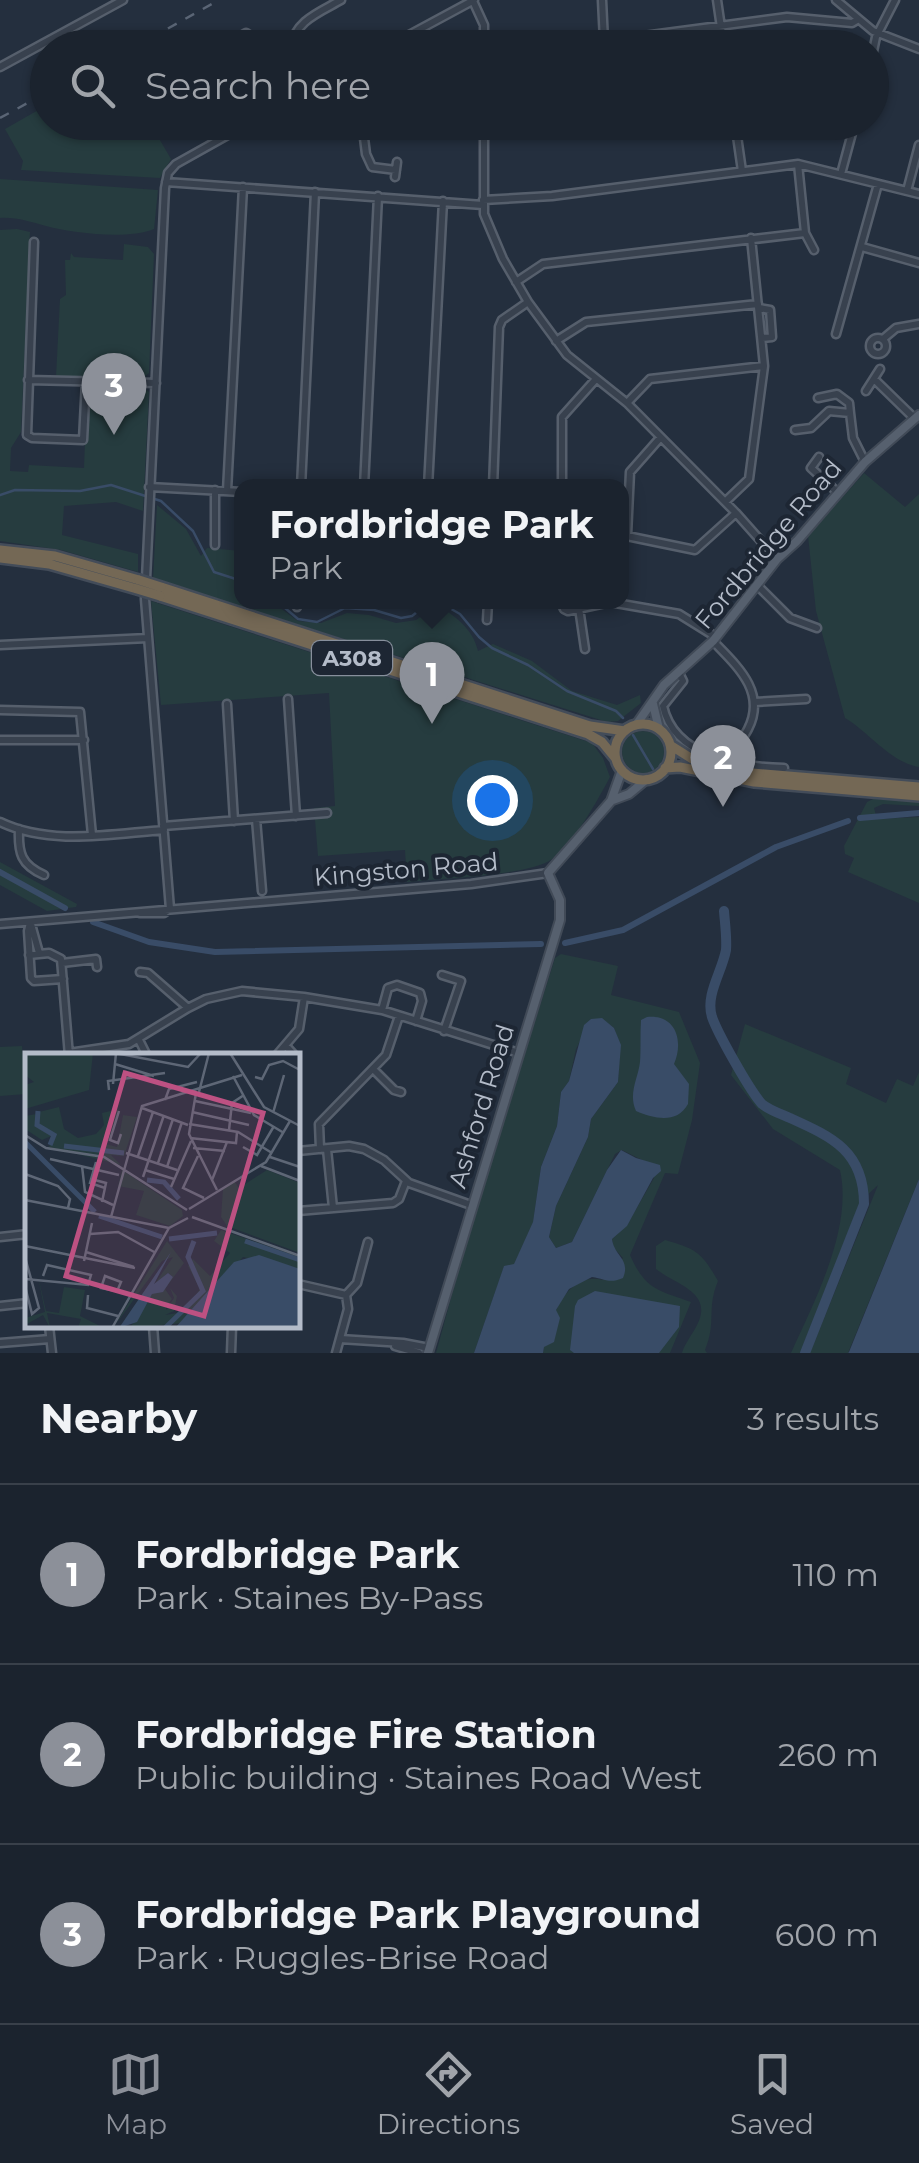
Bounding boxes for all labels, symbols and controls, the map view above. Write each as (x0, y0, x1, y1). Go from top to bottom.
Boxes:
search box (30, 30, 889, 140)
icon: search (65, 58, 120, 113)
text: Search here (145, 62, 371, 109)
pin: 3 (82, 352, 146, 435)
street label: Fordbridge Road (688, 453, 848, 635)
popup (234, 479, 629, 609)
text: Fordbridge Park (269, 501, 594, 548)
text: Park (269, 548, 342, 587)
road number: A308 (312, 641, 392, 675)
pin: 1 (400, 642, 464, 724)
pin: 2 (690, 724, 756, 807)
your location (467, 775, 518, 826)
street label: Kingston Road (313, 846, 499, 892)
street label: Ashford Road (442, 1021, 520, 1191)
inset map (25, 1053, 300, 1328)
text: Nearby (40, 1392, 197, 1444)
text: 3 results (747, 1399, 879, 1438)
text: Fordbridge Park (135, 1531, 459, 1578)
text: 1 (66, 1555, 79, 1594)
text: 110 m (792, 1555, 879, 1594)
text: Park · Staines By-Pass (135, 1578, 483, 1617)
text: Fordbridge Fire Station (135, 1711, 597, 1758)
text: 2 (63, 1735, 82, 1774)
text: 260 m (778, 1735, 879, 1774)
text: Public building · Staines Road West (135, 1758, 702, 1797)
text: Fordbridge Park Playground (135, 1891, 701, 1938)
text: 3 (63, 1915, 82, 1954)
text: 600 m (775, 1915, 879, 1954)
text: Park · Ruggles-Brise Road (135, 1938, 550, 1977)
tab: Map (105, 2047, 167, 2141)
tab: Directions (377, 2047, 520, 2141)
tab: Saved (730, 2047, 814, 2141)

